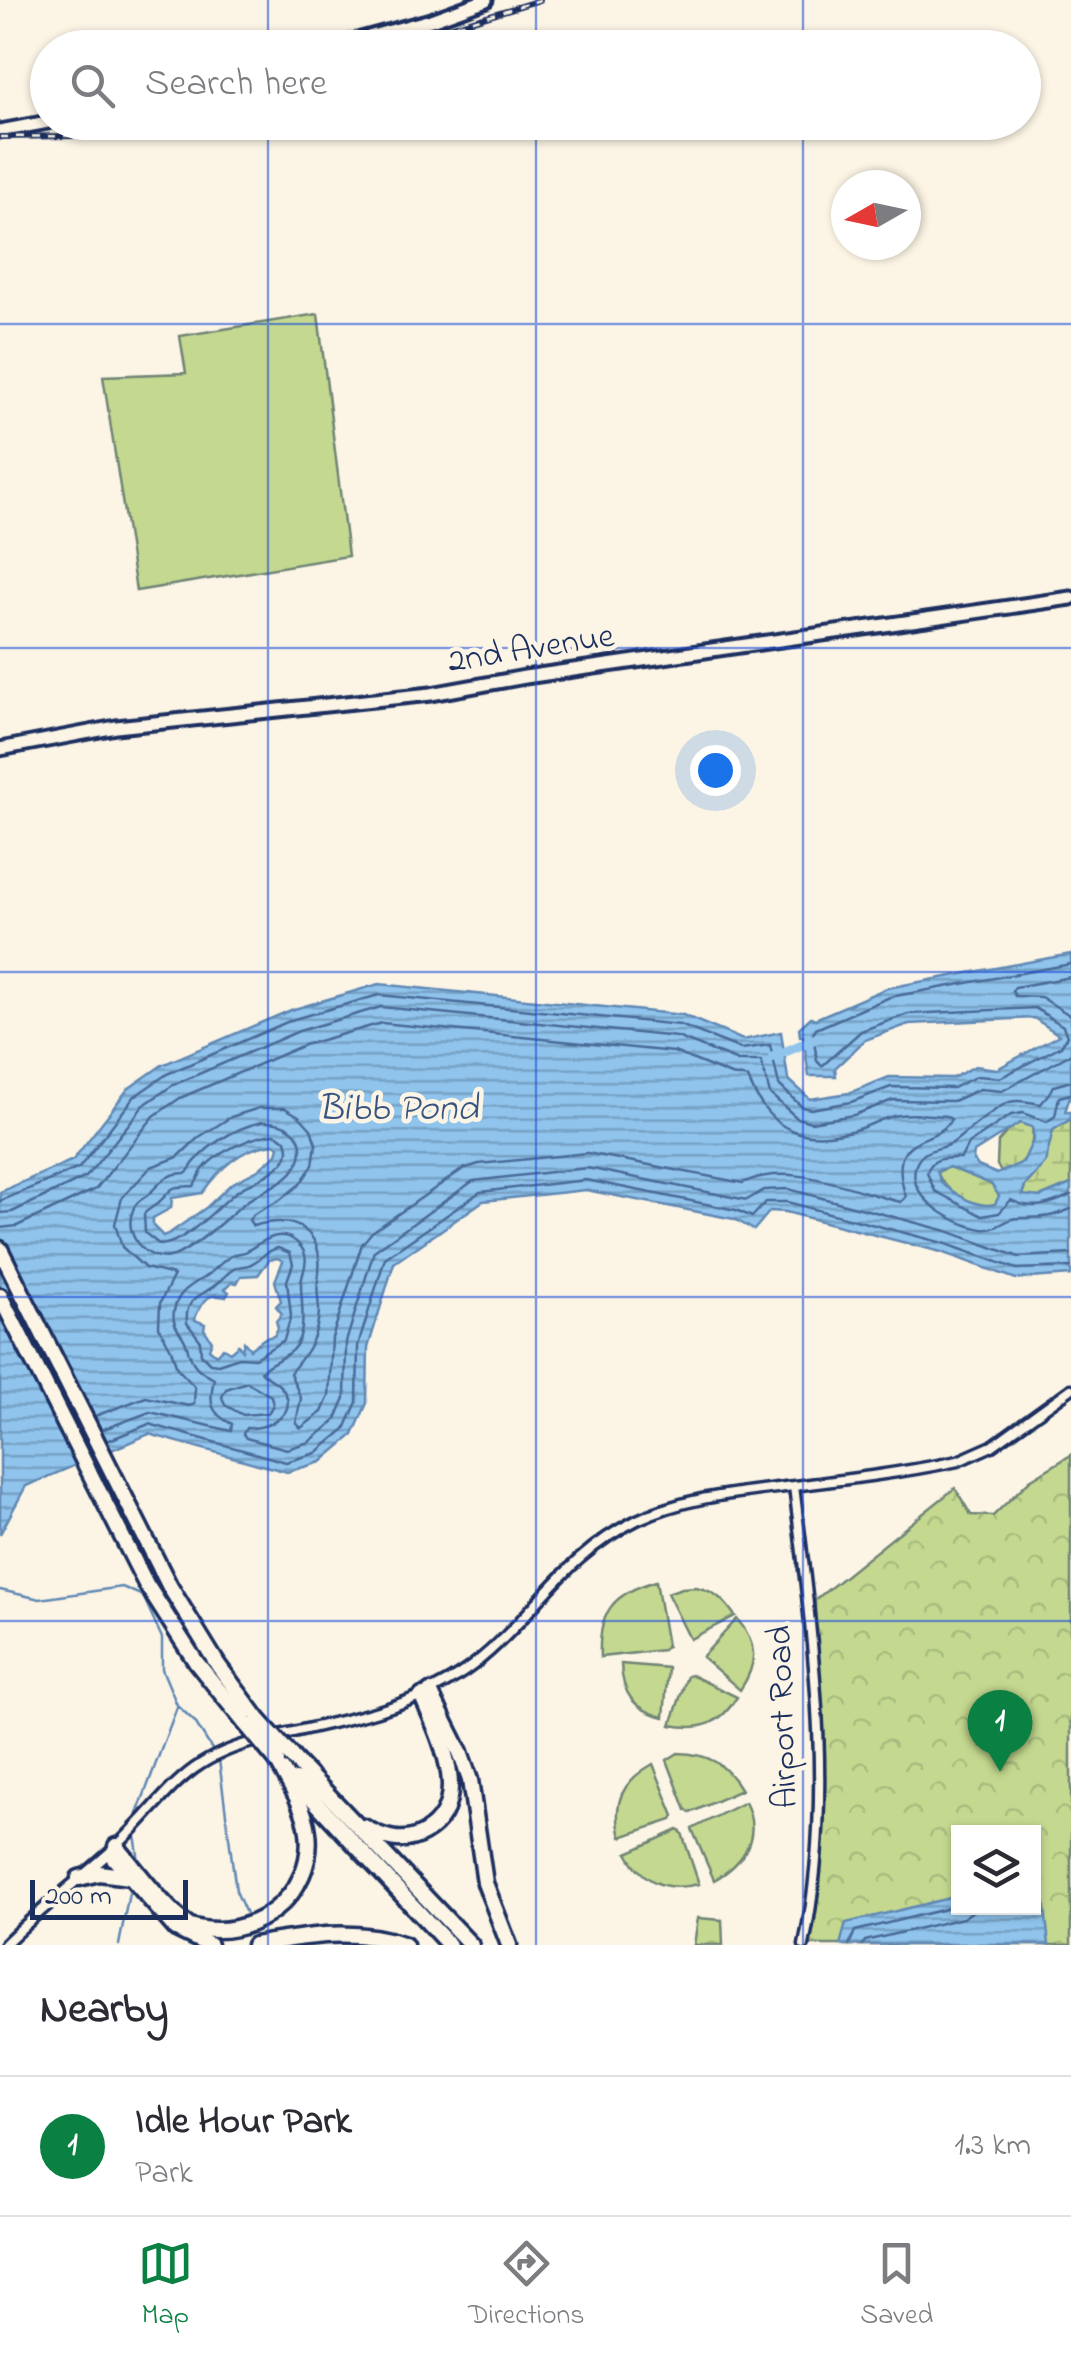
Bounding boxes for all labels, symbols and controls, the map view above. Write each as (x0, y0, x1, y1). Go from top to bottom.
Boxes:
search box (30, 30, 1041, 140)
text: Search here (145, 57, 327, 113)
icon: search (65, 58, 120, 113)
north arrow (831, 170, 921, 260)
street label: 2nd Avenue (444, 612, 618, 688)
your location (690, 745, 741, 796)
water label: Bibb Pond (318, 1082, 480, 1138)
street label: Airport Road (755, 1624, 813, 1810)
pin: 1 (968, 1690, 1032, 1772)
map controls (951, 1825, 1041, 1915)
button: layers (951, 1825, 1041, 1915)
scale bar (30, 1875, 188, 1920)
text: 200 m (45, 1877, 112, 1918)
text: Nearby (40, 1980, 168, 2041)
text: Idle Hour Park (135, 2095, 352, 2151)
text: 1 (67, 2123, 78, 2170)
text: 1.3 km (954, 2123, 1031, 2170)
text: Park (135, 2151, 193, 2198)
tab: Map (138, 2236, 193, 2337)
tab: Directions (468, 2236, 585, 2337)
tab: Saved (860, 2236, 933, 2337)

